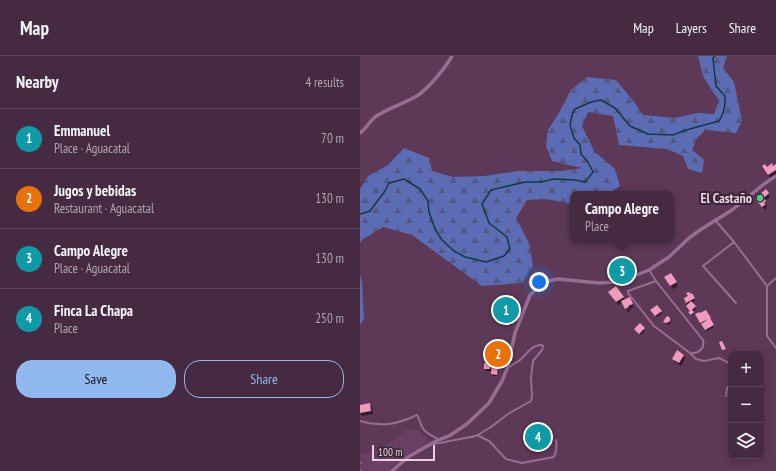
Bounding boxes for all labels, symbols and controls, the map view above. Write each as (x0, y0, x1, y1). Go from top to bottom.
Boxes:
text: Map (20, 16, 49, 40)
text: Map (633, 19, 654, 37)
text: Layers (676, 19, 707, 37)
text: Share (729, 19, 756, 37)
text: Nearby (16, 71, 59, 93)
text: 4 results (305, 74, 344, 91)
text: Emmanuel (54, 121, 110, 140)
text: 1 (26, 130, 32, 147)
text: 70 m (321, 130, 344, 147)
text: Place · Aguacatal (54, 140, 130, 157)
text: Jugos y bebidas (54, 181, 136, 200)
place label: El Castaño (701, 189, 752, 207)
text: 2 (26, 190, 32, 207)
text: 130 m (315, 190, 344, 207)
popup (570, 191, 674, 243)
marker: El Castaño (755, 193, 765, 203)
text: Campo Alegre (585, 199, 659, 218)
text: Restaurant · Aguacatal (54, 200, 154, 217)
text: Place (585, 218, 609, 235)
text: Campo Alegre (54, 241, 128, 260)
text: 3 (26, 250, 32, 267)
text: 130 m (315, 250, 344, 267)
pin: 3 (609, 256, 635, 286)
text: Place · Aguacatal (54, 260, 130, 277)
your location (529, 272, 549, 292)
pin: 1 (493, 295, 519, 325)
text: Finca La Chapa (54, 301, 133, 320)
text: 4 (26, 310, 32, 327)
text: 250 m (315, 310, 344, 327)
text: Place (54, 320, 78, 337)
pin: 2 (485, 339, 511, 369)
map controls (728, 351, 764, 459)
button: + (728, 351, 764, 387)
button: Save (16, 360, 176, 398)
button: Share (184, 360, 344, 398)
button: − (728, 387, 764, 423)
pin: 4 (525, 422, 551, 452)
button: layers (728, 423, 764, 459)
scale bar (372, 443, 435, 462)
text: 100 m (378, 445, 402, 459)

